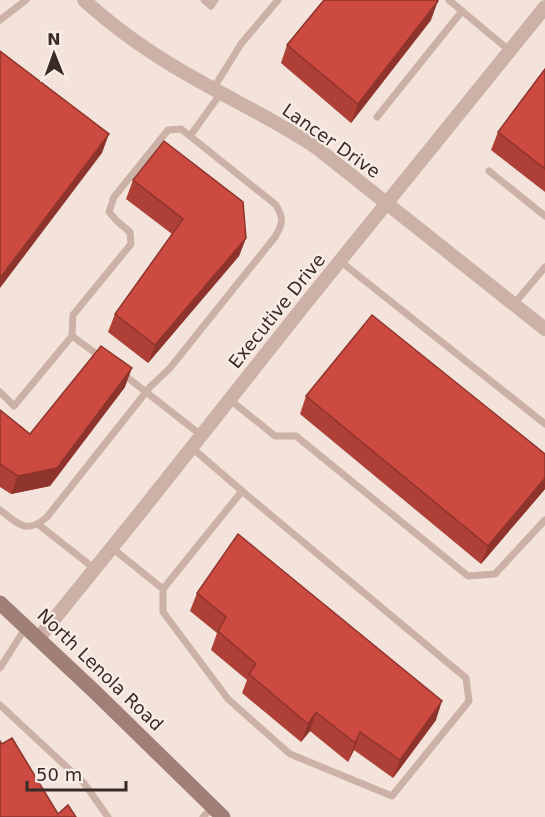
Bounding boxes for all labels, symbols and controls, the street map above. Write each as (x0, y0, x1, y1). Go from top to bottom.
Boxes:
north arrow (24, 24, 84, 84)
text: N (47, 30, 61, 49)
street label: Lancer Drive (278, 99, 384, 182)
street label: Executive Drive (224, 249, 329, 372)
street label: North Lenola Road (33, 604, 167, 735)
scale bar (27, 754, 126, 792)
text: 50 m (36, 764, 82, 785)

